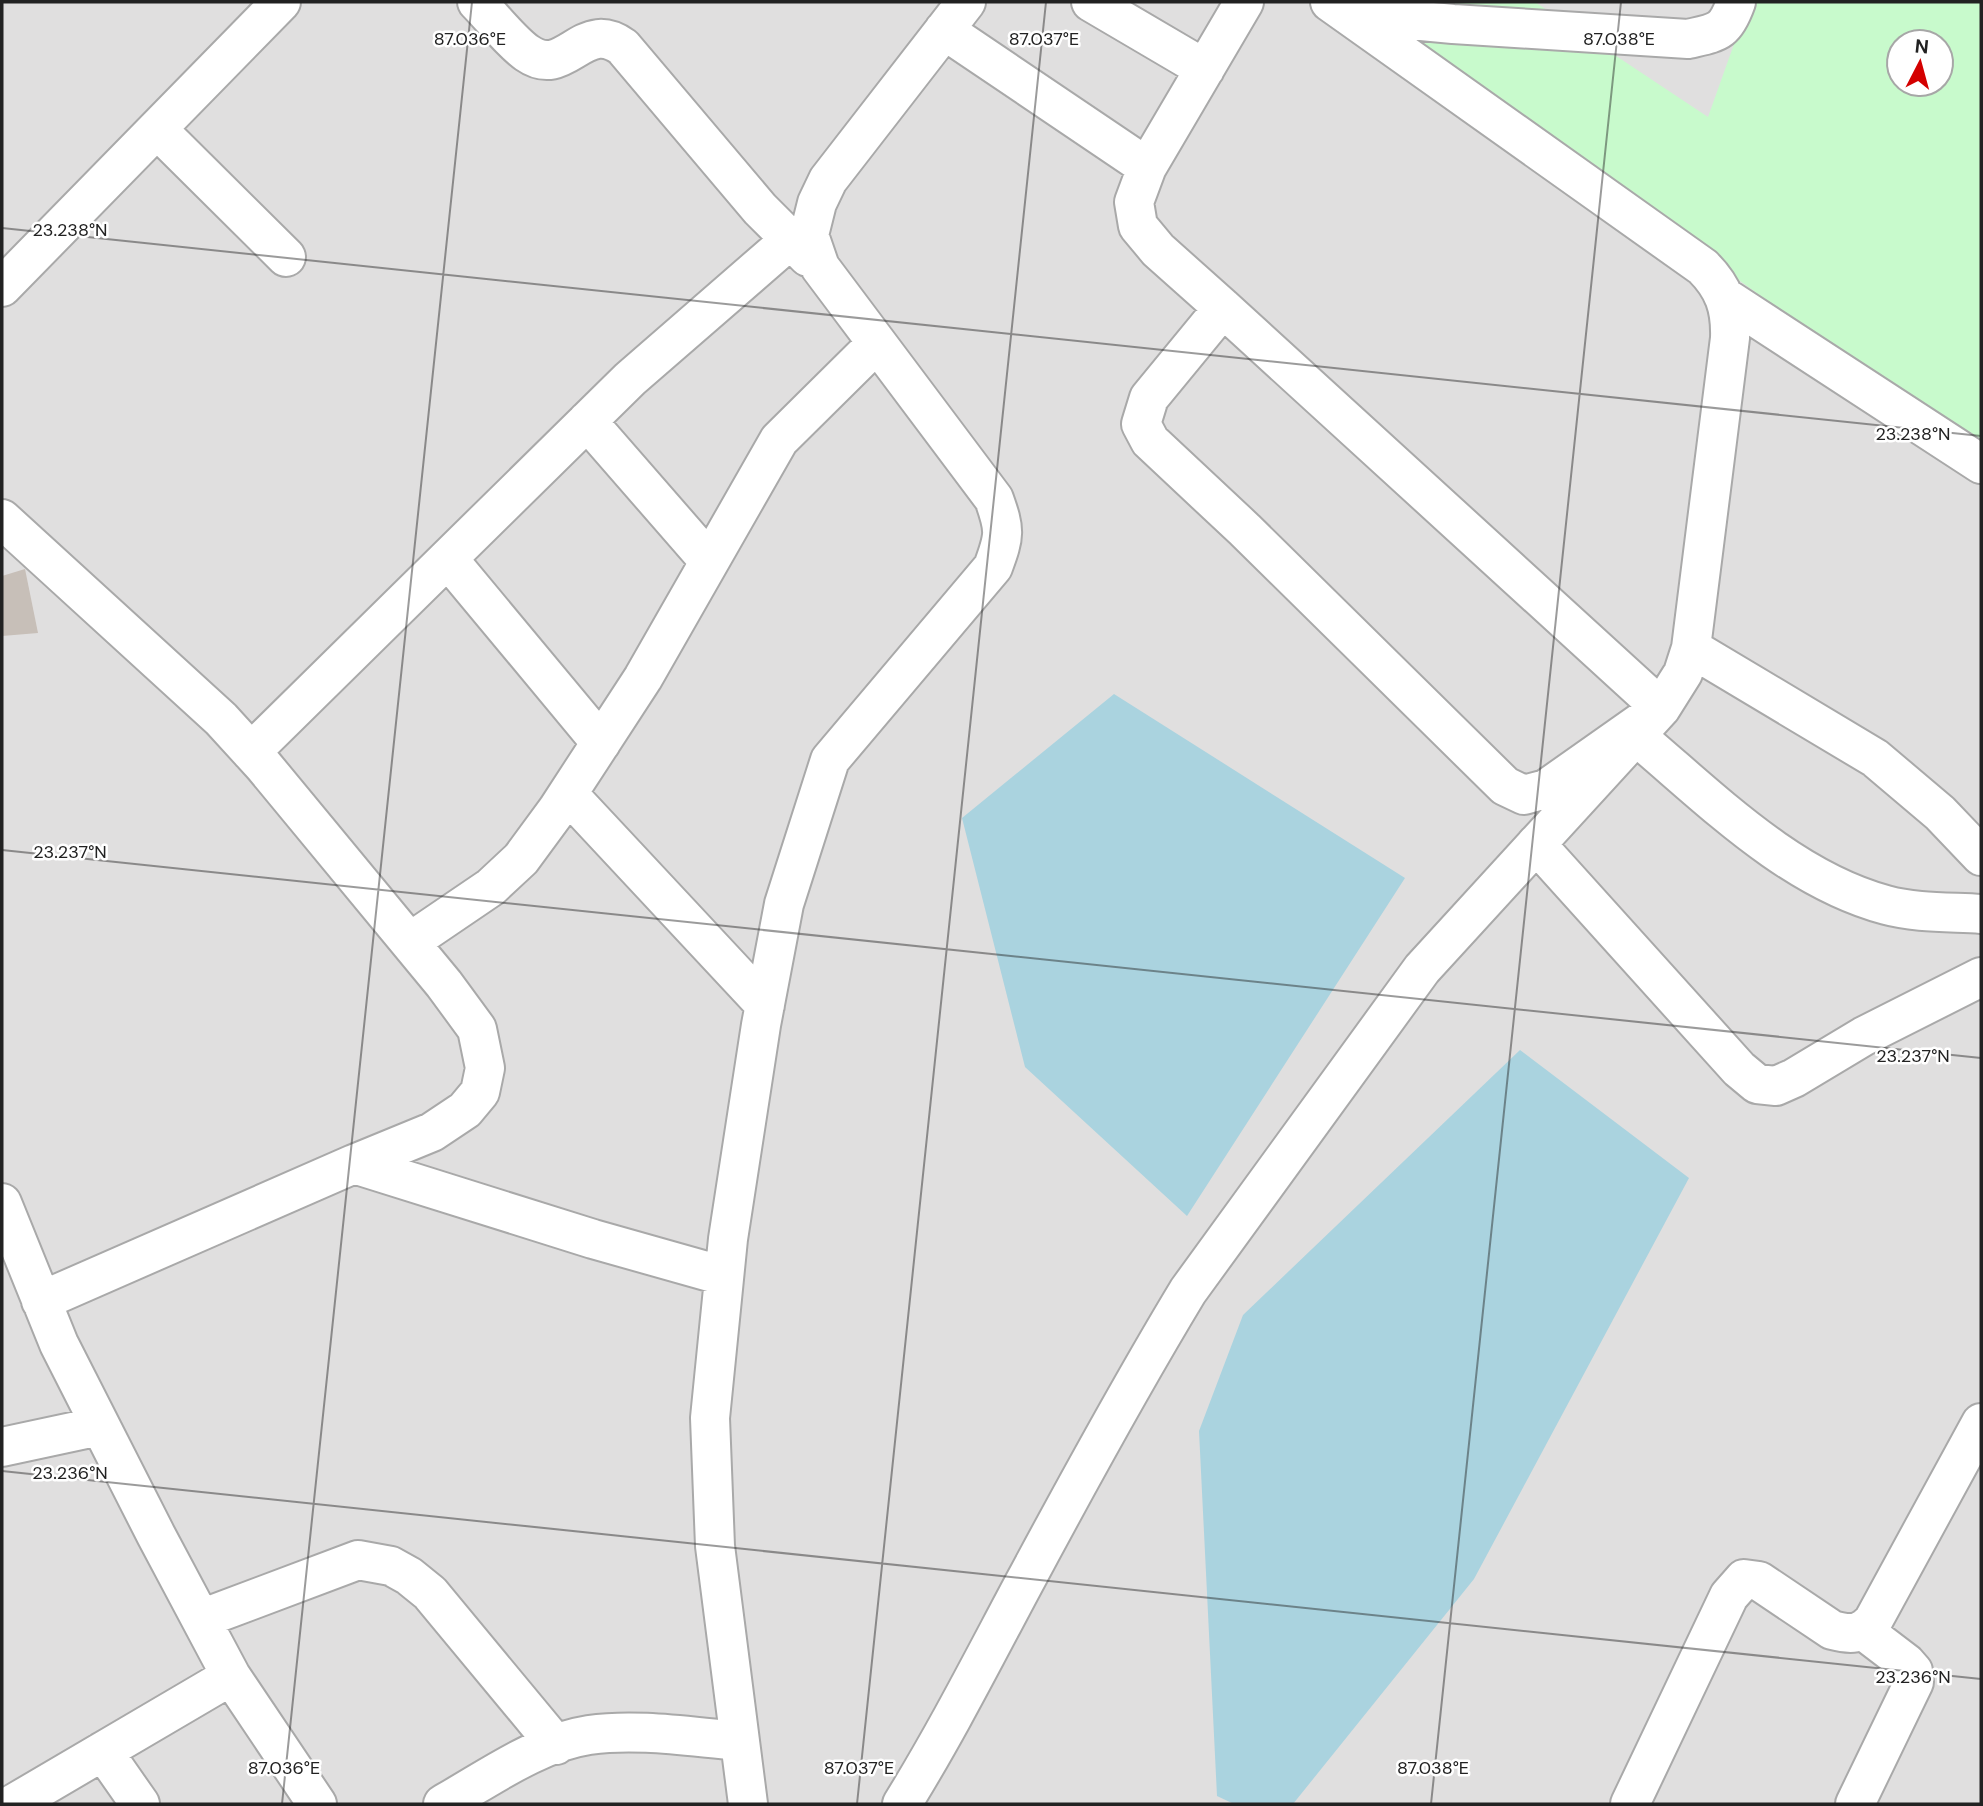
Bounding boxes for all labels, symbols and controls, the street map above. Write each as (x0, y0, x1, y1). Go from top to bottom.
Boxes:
text: 87.036°E (434, 27, 506, 51)
text: 87.037°E (1009, 27, 1079, 51)
text: 87.038°E (1583, 27, 1655, 51)
north arrow (1885, 28, 1955, 98)
text: N (1914, 33, 1930, 60)
text: 23.238°N (32, 218, 108, 242)
text: 23.238°N (1875, 422, 1951, 446)
text: 23.237°N (33, 840, 107, 864)
text: 23.237°N (1876, 1044, 1950, 1068)
text: 23.236°N (32, 1461, 108, 1485)
text: 23.236°N (1875, 1665, 1951, 1689)
text: 87.036°E (248, 1756, 320, 1780)
text: 87.037°E (824, 1756, 894, 1780)
text: 87.038°E (1397, 1756, 1469, 1780)

